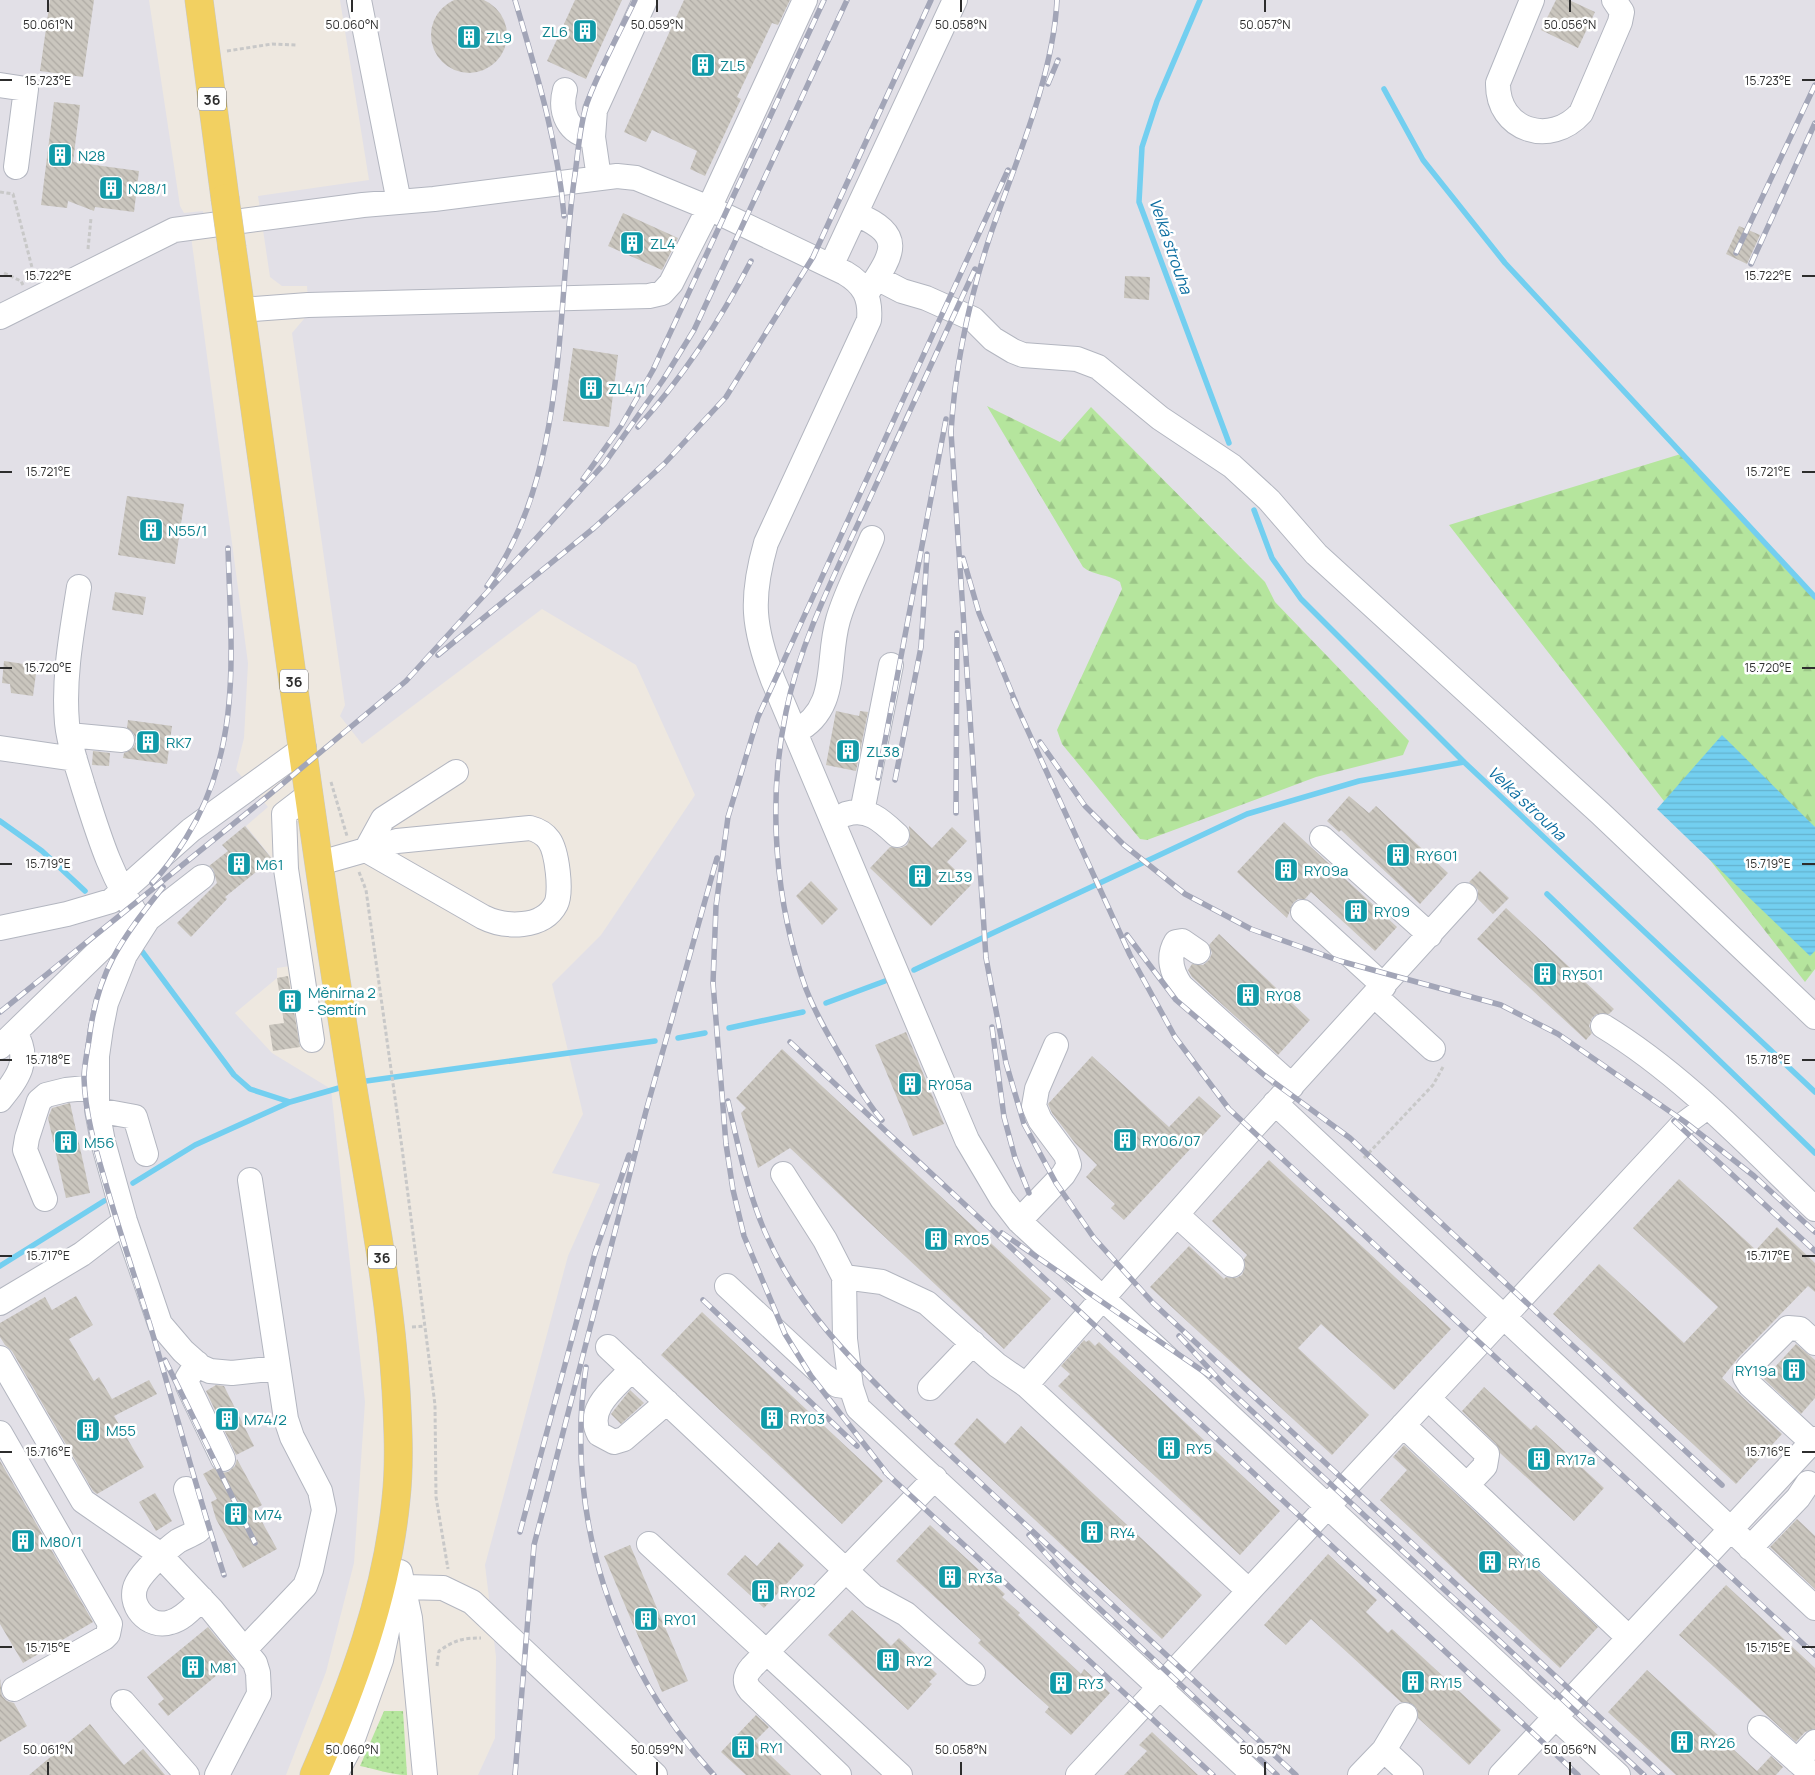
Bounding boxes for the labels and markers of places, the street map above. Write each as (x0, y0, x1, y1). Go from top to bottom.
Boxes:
building icon: ZL6 (572, 18, 598, 44)
place label: ZL6 (542, 21, 568, 42)
building icon: ZL9 (456, 24, 482, 50)
place label: ZL9 (486, 27, 512, 48)
building icon: ZL5 (690, 52, 716, 78)
place label: ZL5 (720, 55, 746, 76)
building icon: N28 (47, 142, 73, 168)
place label: N28 (78, 145, 106, 166)
building icon: N28/1 (98, 175, 124, 201)
place label: N28/1 (128, 178, 167, 199)
building icon: ZL4 (619, 230, 645, 256)
place label: ZL4 (650, 233, 676, 254)
building icon: ZL4/1 (578, 375, 604, 401)
place label: ZL4/1 (608, 378, 645, 399)
building icon: N55/1 (138, 517, 164, 543)
place label: N55/1 (168, 520, 207, 541)
building icon: RK7 (135, 729, 161, 755)
place label: RK7 (166, 732, 192, 753)
building icon: ZL38 (835, 738, 861, 764)
place label: ZL38 (866, 741, 900, 762)
building icon: RY601 (1385, 842, 1411, 868)
place label: RY601 (1416, 845, 1458, 866)
building icon: M61 (226, 851, 252, 877)
place label: M61 (256, 854, 284, 875)
building icon: RY09a (1273, 857, 1299, 883)
place label: RY09a (1304, 860, 1348, 881)
building icon: ZL39 (907, 863, 933, 889)
place label: ZL39 (938, 866, 972, 887)
building icon: RY09 (1343, 898, 1369, 924)
place label: RY09 (1374, 901, 1410, 922)
building icon: RY501 (1532, 961, 1558, 987)
place label: RY501 (1562, 964, 1603, 985)
place label: Měnírna 2 - Semtín (308, 982, 376, 1020)
building icon: RY08 (1235, 982, 1261, 1008)
place label: RY08 (1266, 985, 1301, 1006)
building icon: Měnírna 2 - Semtín (277, 988, 303, 1014)
building icon: RY05a (897, 1071, 923, 1097)
place label: RY05a (928, 1074, 972, 1095)
building icon: RY06/07 (1112, 1127, 1138, 1153)
building icon: M56 (53, 1129, 79, 1155)
place label: RY06/07 (1142, 1130, 1201, 1151)
place label: M56 (84, 1132, 115, 1153)
building icon: RY05 (923, 1226, 949, 1252)
place label: RY05 (954, 1229, 989, 1250)
building icon: RY19a (1781, 1357, 1807, 1383)
place label: RY19a (1735, 1360, 1776, 1381)
building icon: RY03 (759, 1405, 785, 1431)
building icon: M74/2 (214, 1406, 240, 1432)
place label: RY03 (790, 1408, 825, 1429)
place label: M74/2 (244, 1409, 287, 1430)
building icon: M55 (75, 1417, 101, 1443)
place label: M55 (106, 1420, 136, 1441)
building icon: RY5 (1156, 1435, 1182, 1461)
place label: RY5 (1186, 1438, 1212, 1459)
building icon: RY17a (1526, 1446, 1552, 1472)
place label: RY17a (1556, 1449, 1595, 1470)
building icon: M74 (223, 1501, 249, 1527)
place label: M74 (254, 1504, 283, 1525)
building icon: RY4 (1079, 1519, 1105, 1545)
place label: RY4 (1110, 1522, 1136, 1543)
building icon: M80/1 (10, 1528, 36, 1554)
place label: M80/1 (40, 1531, 82, 1552)
building icon: RY16 (1477, 1549, 1503, 1575)
place label: RY16 (1508, 1552, 1541, 1573)
building icon: RY3a (937, 1564, 963, 1590)
place label: RY3a (968, 1567, 1002, 1588)
building icon: RY02 (750, 1578, 776, 1604)
place label: RY02 (780, 1581, 815, 1602)
building icon: RY01 (633, 1606, 659, 1632)
place label: RY01 (664, 1609, 697, 1630)
building icon: RY2 (875, 1647, 901, 1673)
place label: RY2 (906, 1650, 932, 1671)
building icon: M81 (180, 1654, 206, 1680)
place label: M81 (210, 1657, 237, 1678)
building icon: RY15 (1400, 1669, 1426, 1695)
building icon: RY3 (1048, 1670, 1074, 1696)
place label: RY15 (1430, 1672, 1462, 1693)
place label: RY3 (1078, 1673, 1104, 1694)
building icon: RY26 (1669, 1729, 1695, 1755)
place label: RY26 (1700, 1732, 1735, 1753)
building icon: RY1 (730, 1734, 756, 1760)
place label: RY1 (760, 1737, 783, 1758)

